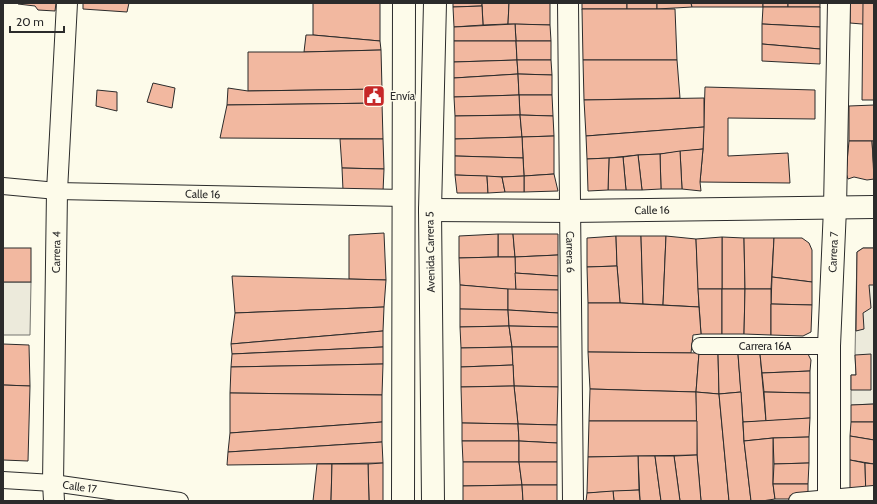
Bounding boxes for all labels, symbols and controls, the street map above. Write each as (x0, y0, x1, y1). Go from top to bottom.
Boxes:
scale bar (10, 8, 64, 34)
text: 20 m (16, 14, 44, 29)
public building icon: Envía (361, 83, 387, 109)
place label: Envía (390, 89, 416, 103)
street label: Calle 16 (185, 187, 220, 201)
street label: Calle 16 (634, 203, 670, 217)
street label: Avenida Carrera 5 (422, 211, 438, 293)
street label: Carrera 4 (49, 230, 63, 273)
street label: Carrera 6 (563, 231, 578, 273)
street label: Carrera 7 (825, 231, 841, 273)
street label: Carrera 16A (739, 339, 791, 353)
street label: Calle 17 (62, 477, 98, 496)

